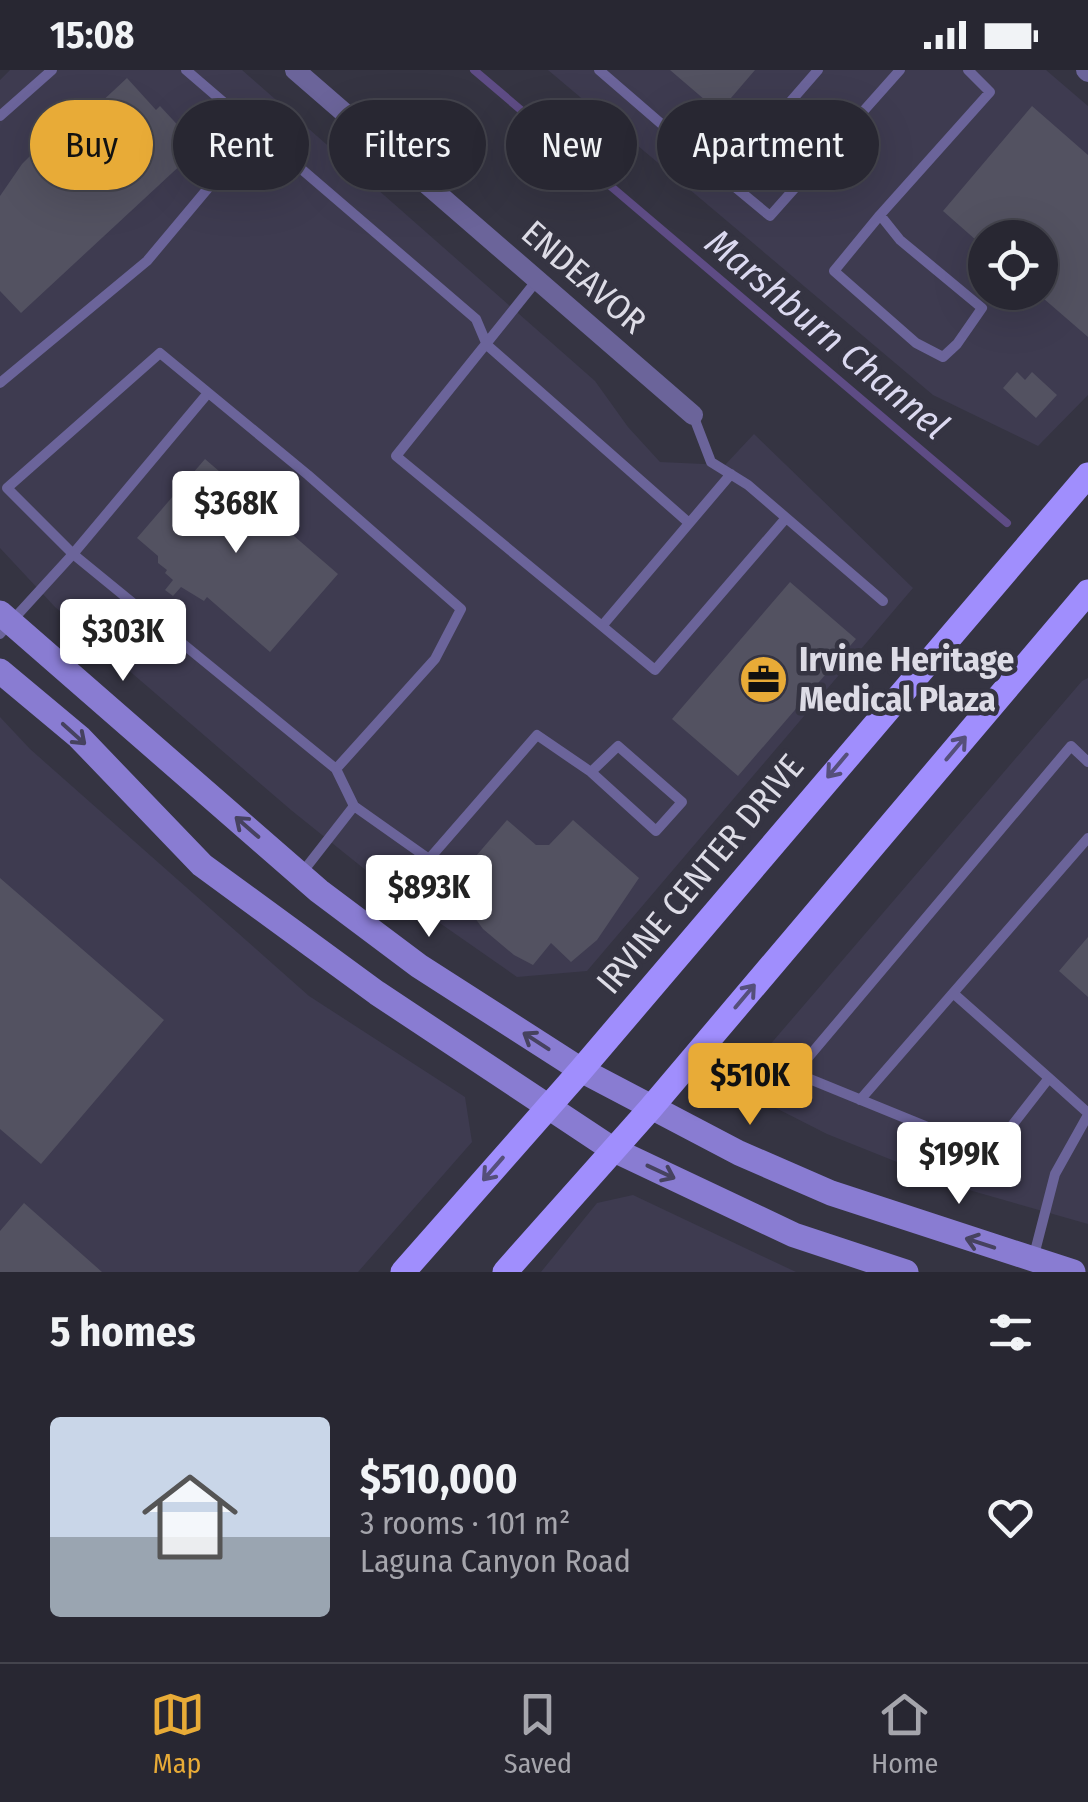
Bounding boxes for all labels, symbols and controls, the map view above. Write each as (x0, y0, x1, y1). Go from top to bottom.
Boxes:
text: 15:08 (50, 12, 134, 58)
chip: Buy (30, 100, 153, 190)
chip: Rent (173, 100, 309, 190)
chip: Filters (329, 100, 486, 190)
chip: New (506, 100, 637, 190)
chip: Apartment (657, 100, 879, 190)
street label: ENDEAVOR (513, 212, 655, 342)
water label: Marshburn Channel (696, 219, 958, 449)
map controls (968, 220, 1058, 310)
button: locate (968, 220, 1058, 310)
pin: $368K (166, 471, 306, 556)
text: $368K (194, 484, 278, 522)
pin: $303K (53, 599, 193, 684)
text: $303K (82, 612, 164, 650)
place label: Irvine Heritage Medical Plaza (799, 638, 1014, 720)
office icon: Irvine Heritage Medical Plaza (738, 653, 790, 705)
one-way arrow (61, 723, 86, 746)
one-way arrow (944, 736, 967, 761)
street label: IRVINE CENTER DRIVE (588, 746, 812, 1002)
one-way arrow (827, 752, 849, 778)
one-way arrow (235, 816, 260, 839)
pin: $893K (359, 855, 499, 940)
text: $893K (388, 868, 470, 906)
one-way arrow (734, 984, 757, 1009)
one-way arrow (522, 1031, 550, 1051)
pin: $510K (680, 1043, 820, 1128)
text: $510K (710, 1056, 790, 1094)
pin: $199K (889, 1122, 1029, 1207)
text: $199K (919, 1135, 999, 1173)
one-way arrow (482, 1155, 504, 1181)
one-way arrow (646, 1163, 676, 1182)
one-way arrow (965, 1232, 996, 1250)
icon: filters (983, 1305, 1038, 1360)
text: 5 homes (50, 1307, 196, 1357)
text: $510,000 (360, 1454, 518, 1504)
icon: home (130, 1457, 250, 1577)
icon: heart (983, 1490, 1038, 1545)
text: 3 rooms · 101 m² (360, 1504, 570, 1542)
text: Laguna Canyon Road (360, 1542, 631, 1580)
tab: Map (150, 1687, 205, 1780)
tab: Saved (504, 1687, 572, 1780)
tab: Home (871, 1687, 938, 1780)

